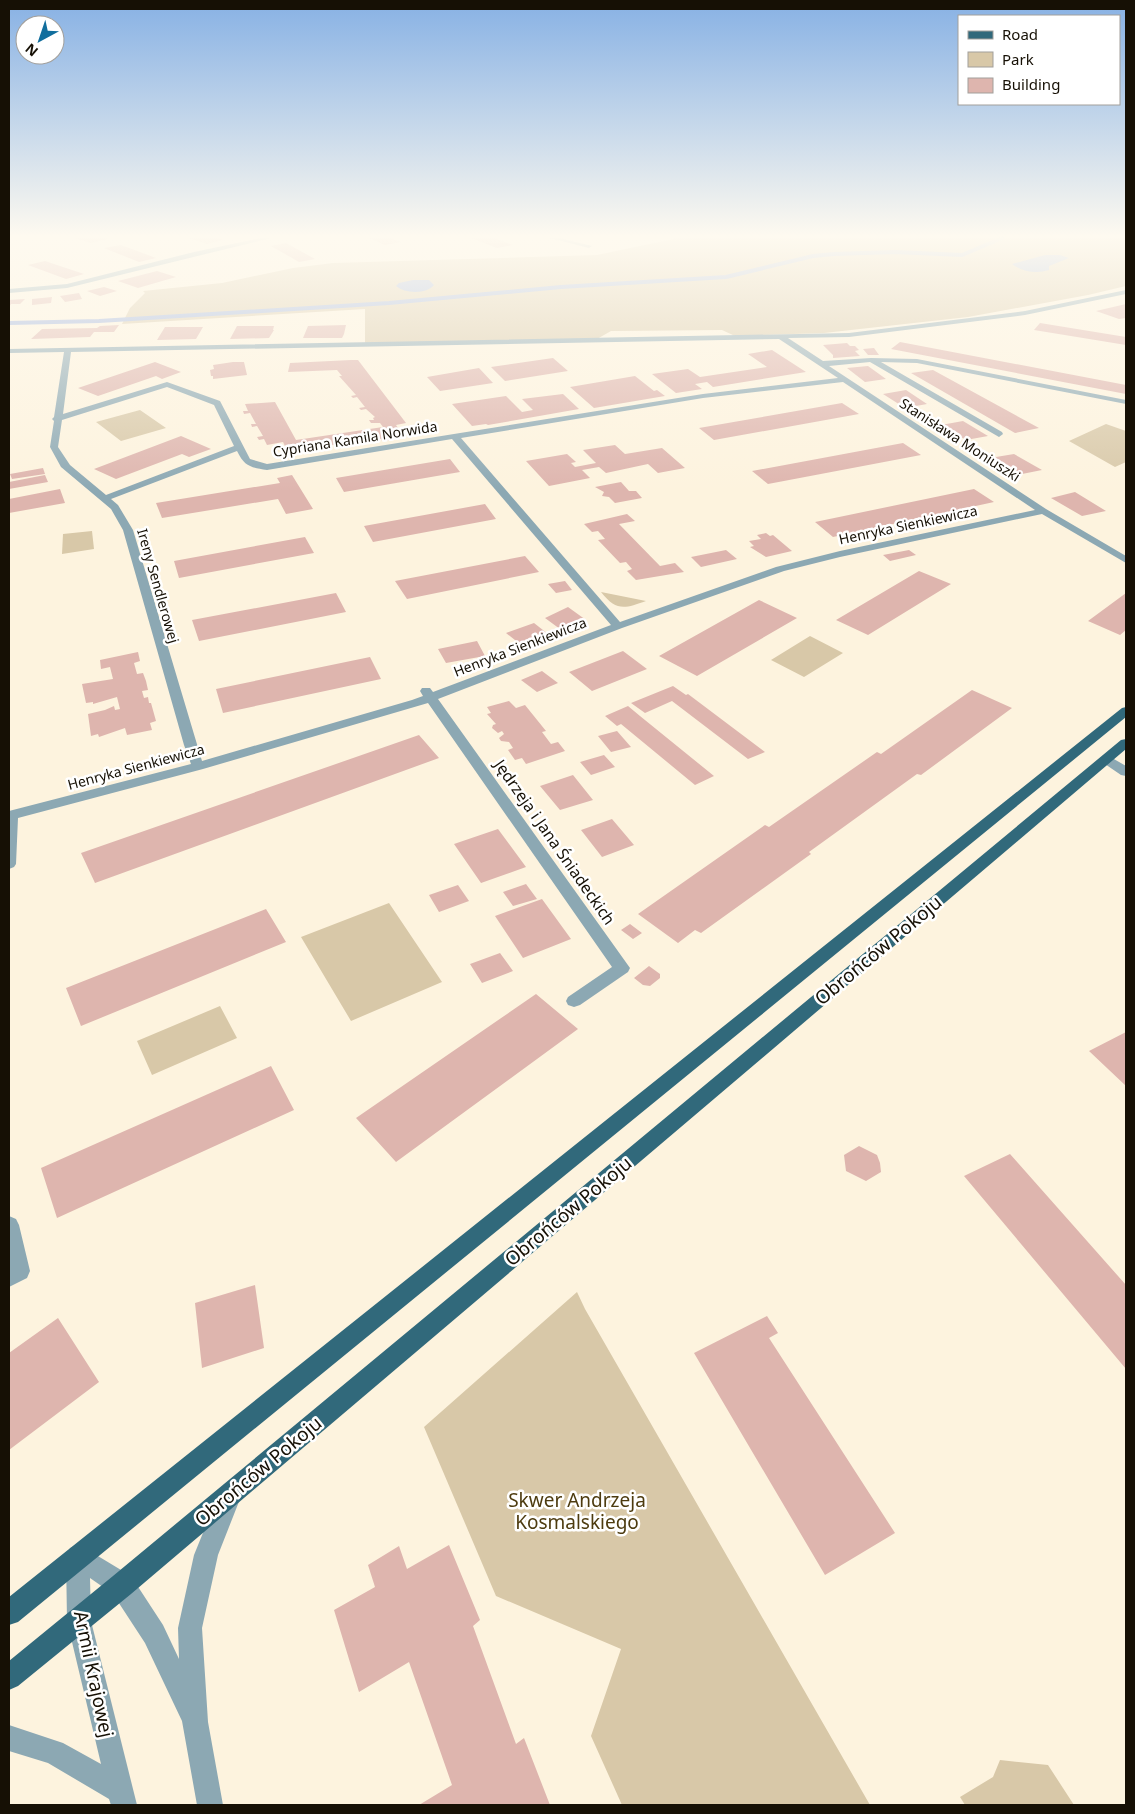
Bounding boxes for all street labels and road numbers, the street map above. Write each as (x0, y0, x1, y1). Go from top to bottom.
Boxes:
street label: Stanisława Moniuszki (896, 393, 1024, 486)
street label: Cypriana Kamila Norwida (271, 416, 439, 461)
street label: Henryka Sienkiewicza (837, 501, 979, 548)
street label: Ireny Sendlerowej (133, 526, 184, 645)
street label: Henryka Sienkiewicza (451, 612, 589, 681)
street label: Henryka Sienkiewicza (65, 739, 206, 794)
street label: Jędrzeja i Jana Śniadeckich (488, 753, 620, 929)
street label: Obrońców Pokoju (809, 889, 947, 1011)
street label: Obrońców Pokoju (499, 1150, 637, 1272)
street label: Obrońców Pokoju (189, 1410, 327, 1532)
street label: Armii Krajowej (68, 1608, 120, 1740)

